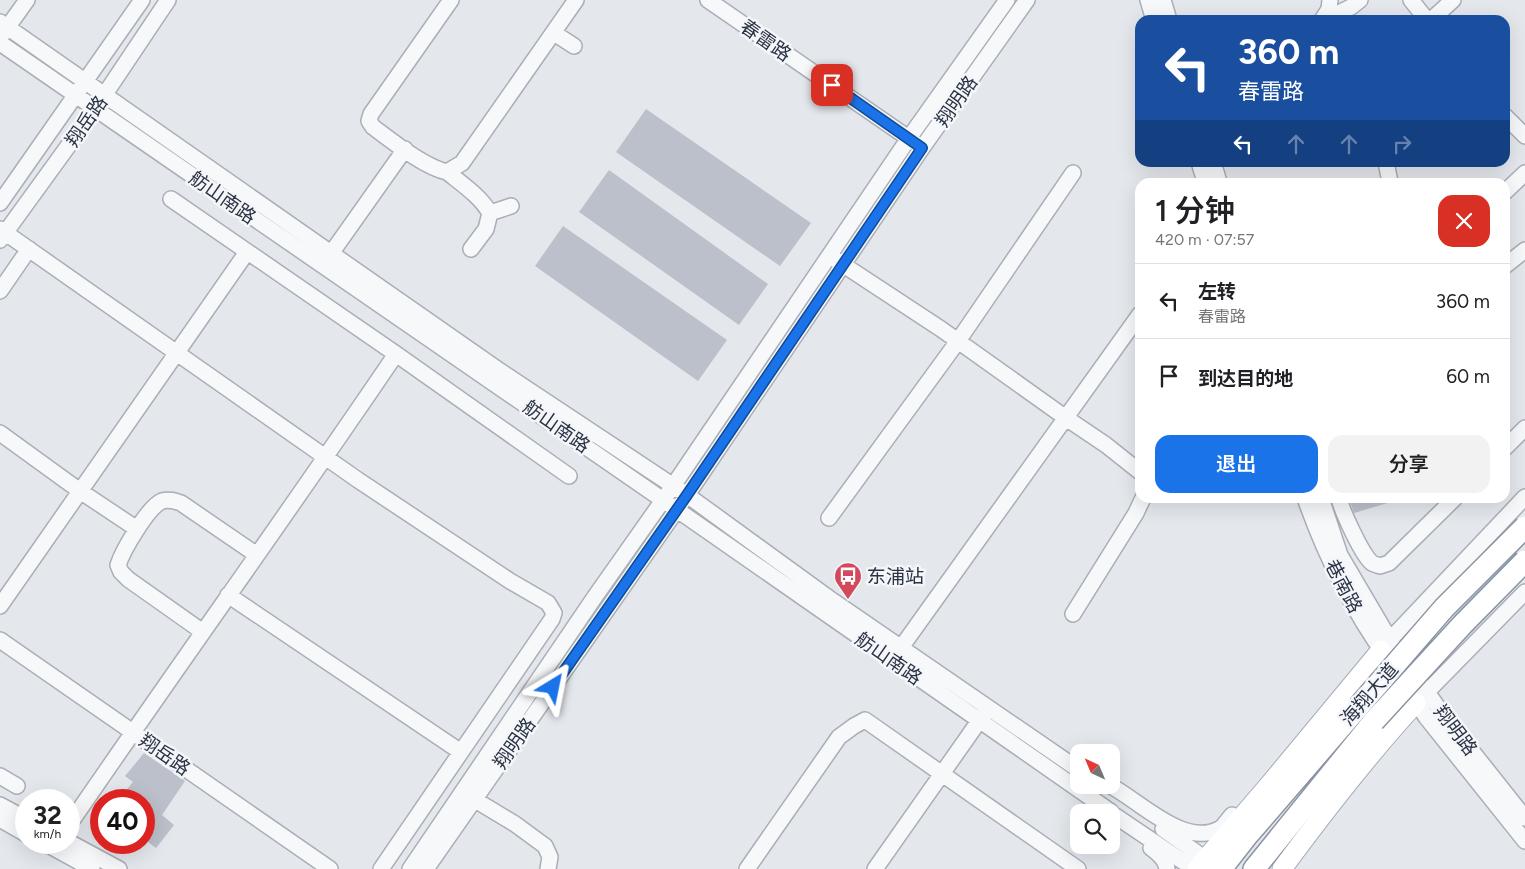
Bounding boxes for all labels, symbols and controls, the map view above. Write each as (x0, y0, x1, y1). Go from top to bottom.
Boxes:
street label: 春雷路 (736, 15, 796, 66)
text: 360 m (1238, 31, 1339, 73)
icon: left (1155, 35, 1220, 100)
pin (811, 64, 853, 106)
icon: arrive (818, 71, 846, 99)
street label: 翔明路 (931, 71, 982, 131)
text: 春雷路 (1238, 78, 1304, 105)
street label: 翔岳路 (61, 91, 112, 151)
icon: left (1229, 130, 1257, 158)
icon: ahead (1282, 130, 1310, 158)
icon: ahead (1335, 130, 1363, 158)
icon: right (1388, 130, 1416, 158)
street label: 舫山南路 (185, 166, 260, 229)
text: 1 分钟 (1155, 192, 1235, 229)
button: close (1438, 195, 1490, 247)
text: 420 m · 07:57 (1155, 230, 1254, 249)
text: 左转 (1198, 280, 1236, 303)
icon: left (1155, 287, 1183, 315)
text: 360 m (1436, 290, 1490, 313)
text: 春雷路 (1198, 307, 1246, 326)
icon: arrive (1155, 362, 1183, 390)
text: 60 m (1446, 365, 1490, 388)
text: 到达目的地 (1198, 367, 1293, 390)
street label: 舫山南路 (519, 395, 594, 458)
button: 退出 (1155, 435, 1318, 493)
button: 分享 (1328, 435, 1490, 493)
street label: 巷南路 (1320, 556, 1367, 617)
bus stop icon: 东浦站 (833, 561, 863, 600)
place label: 东浦站 (867, 565, 924, 588)
street label: 舫山南路 (851, 627, 926, 690)
street label: 海翔大道 (1336, 658, 1403, 731)
position arrow (526, 660, 578, 712)
street label: 翔明路 (1429, 701, 1482, 760)
street label: 翔明路 (489, 713, 540, 773)
street label: 翔岳路 (135, 729, 195, 780)
north arrow (1070, 744, 1120, 794)
map controls (1070, 744, 1120, 854)
speed limit sign: 40 (90, 789, 155, 854)
text: 32 (33, 800, 62, 830)
button: search (1070, 804, 1120, 854)
text: km/h (34, 827, 61, 841)

